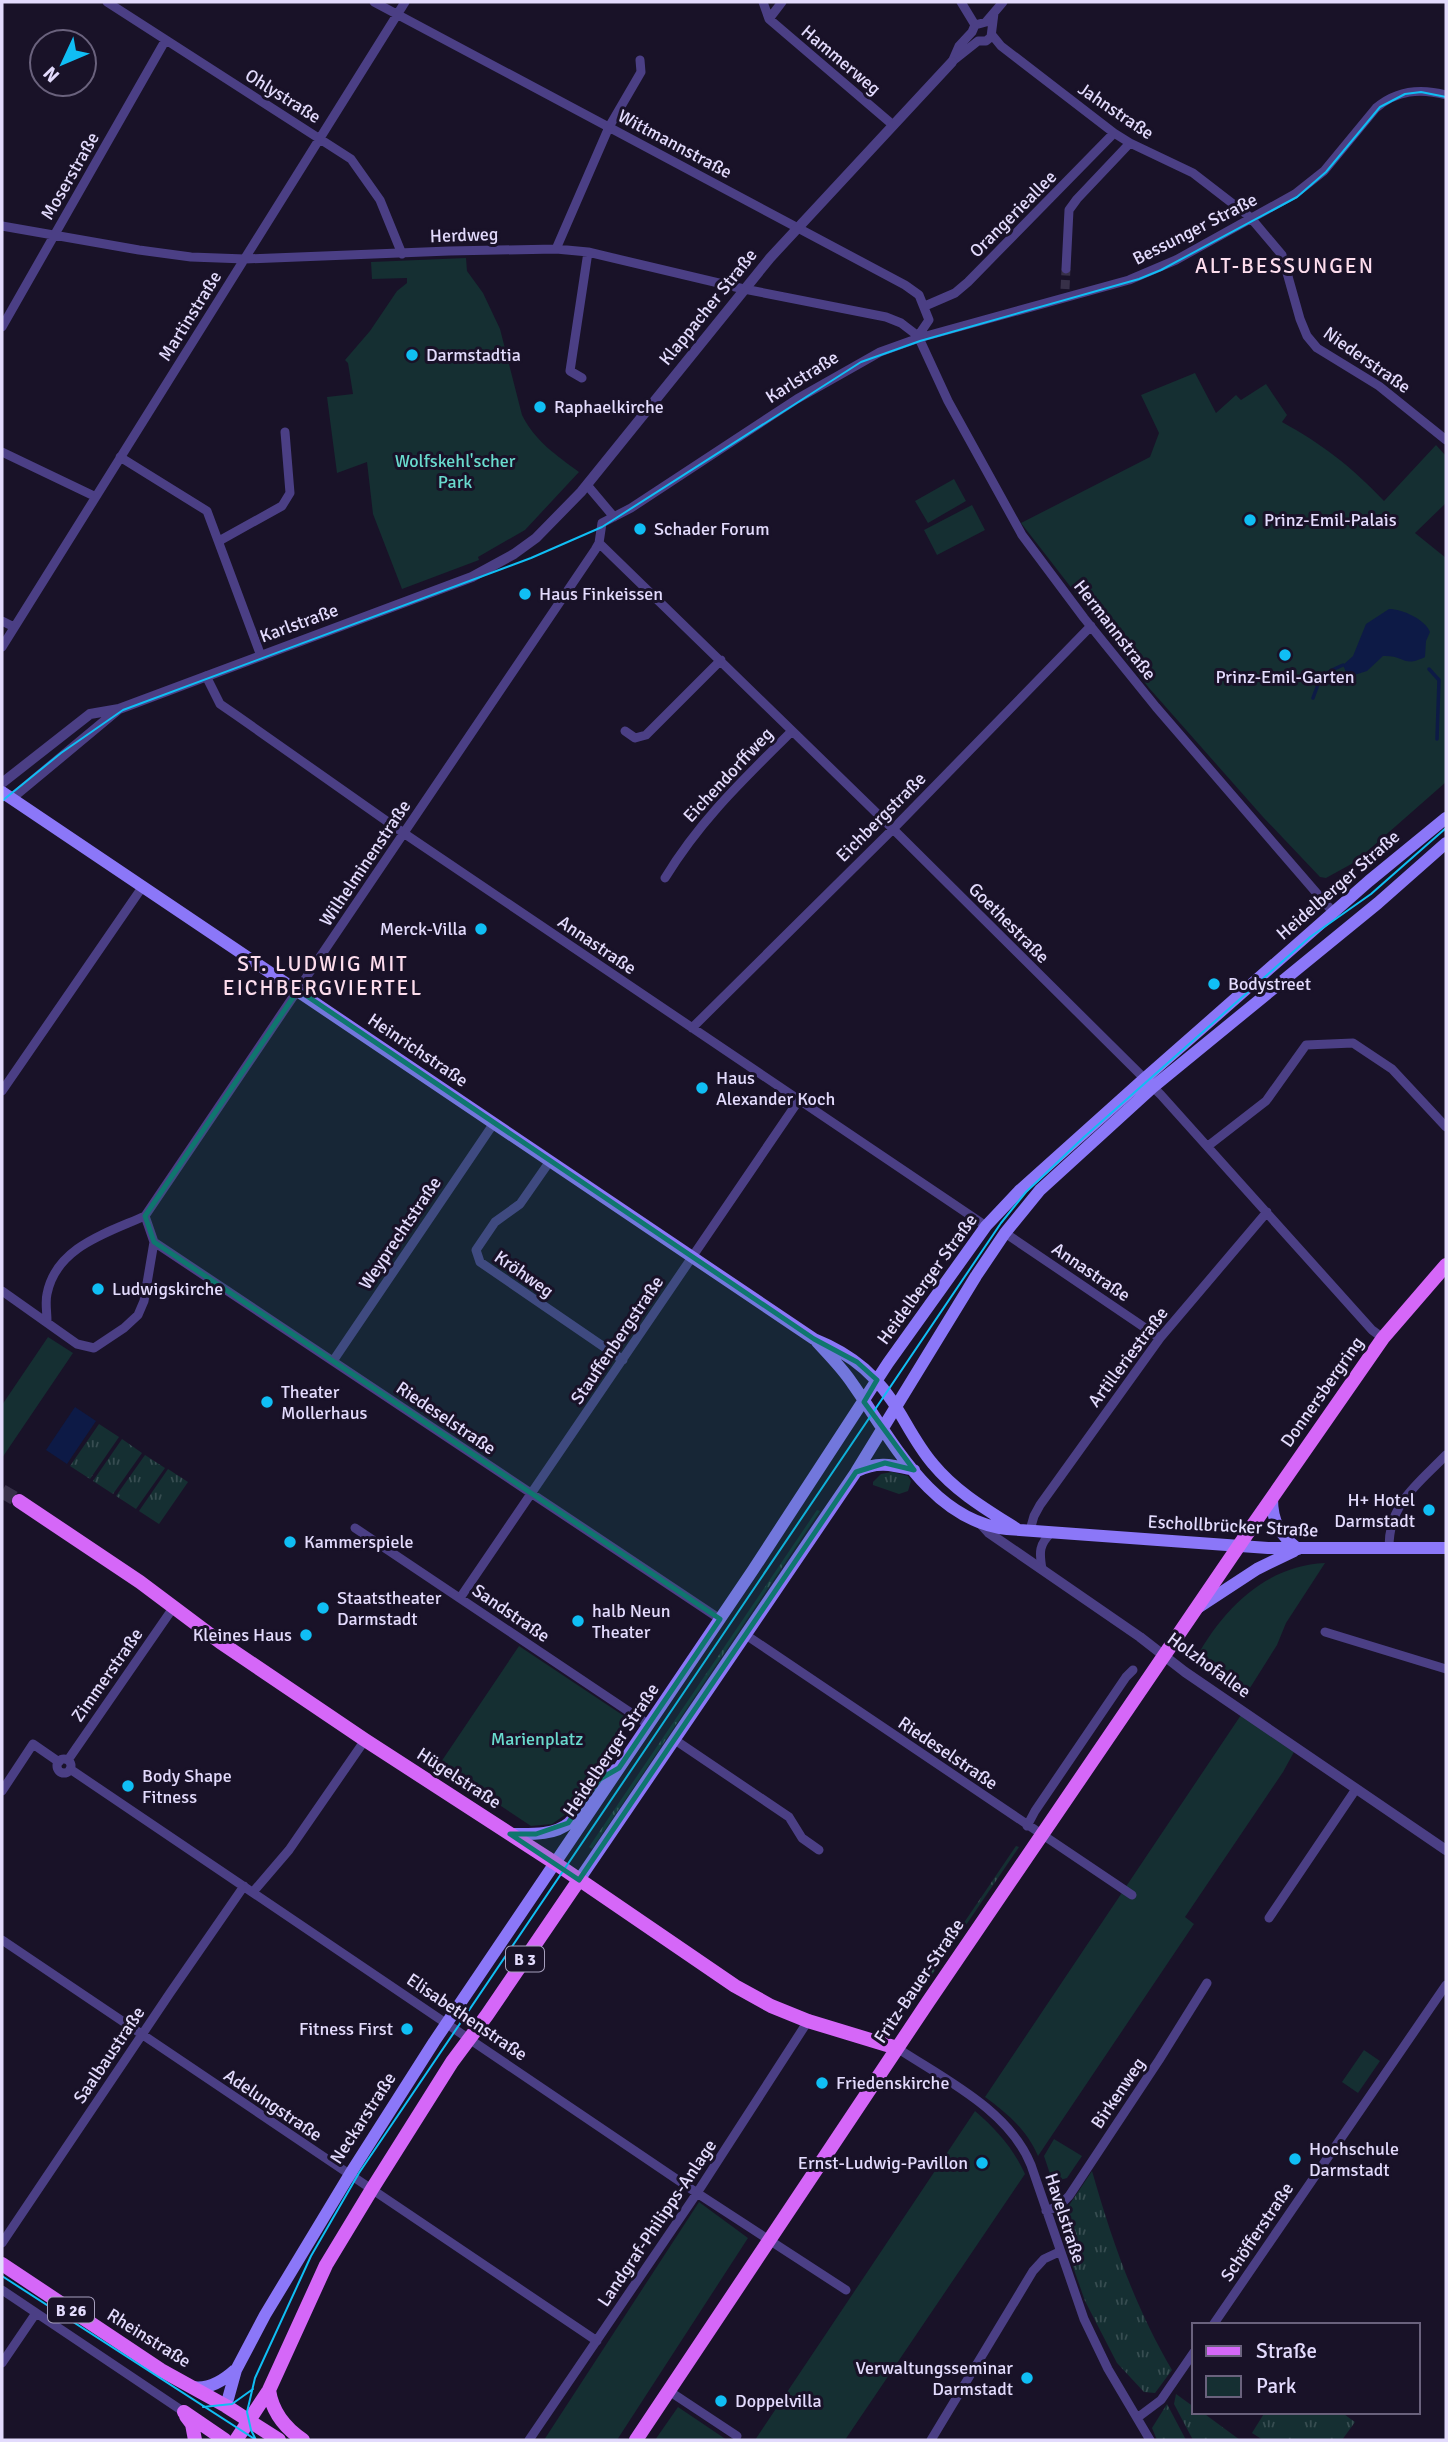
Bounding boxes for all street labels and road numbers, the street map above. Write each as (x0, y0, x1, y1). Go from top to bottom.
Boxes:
street label: Hammerweg (797, 20, 885, 100)
street label: Ohlystraße (241, 64, 325, 128)
street label: Jahnstraße (1074, 78, 1158, 144)
street label: Wittmannstraße (614, 105, 736, 183)
street label: Moserstraße (36, 128, 104, 224)
street label: Orangerieallee (965, 166, 1061, 262)
street label: Bessunger Straße (1129, 188, 1261, 270)
street label: Herdweg (429, 223, 499, 247)
street label: Klappacher Straße (654, 244, 762, 370)
street label: Martinstraße (154, 267, 226, 365)
street label: Niederstraße (1319, 322, 1415, 398)
street label: Karlstraße (761, 346, 843, 408)
street label: Hermannstraße (1069, 576, 1161, 684)
street label: Karlstraße (257, 599, 341, 647)
street label: Eichendorffweg (678, 723, 778, 827)
street label: Eichbergstraße (832, 768, 930, 866)
street label: Wilhelminenstraße (315, 796, 415, 930)
street label: Heidelberger Straße (1272, 825, 1404, 945)
street label: Goethestraße (964, 878, 1054, 968)
street label: Annastraße (554, 911, 640, 979)
street label: Heinrichstraße (364, 1008, 472, 1092)
street label: Weyprechtstraße (354, 1172, 446, 1294)
street label: Heidelberger Straße (872, 1209, 982, 1349)
street label: Annastraße (1048, 1238, 1134, 1306)
street label: Kröhweg (490, 1246, 558, 1302)
street label: Stauffenbergstraße (566, 1272, 668, 1408)
street label: Artilleriestraße (1083, 1303, 1173, 1411)
street label: Donnersbergring (1276, 1333, 1368, 1451)
street label: Riedeselstraße (392, 1377, 500, 1459)
street label: Eschollbrücker Straße (1147, 1511, 1319, 1541)
street label: Sandstraße (468, 1579, 554, 1647)
street label: Zimmerstraße (67, 1624, 147, 1726)
street label: Holzhofallee (1163, 1627, 1255, 1703)
street label: Heidelberger Straße (558, 1679, 664, 1821)
street label: Riedeselstraße (894, 1712, 1002, 1794)
street label: Hügelstraße (413, 1743, 505, 1813)
street label: Fritz-Bauer-Straße (869, 1915, 969, 2047)
road number: B 3 (506, 1946, 544, 1971)
street label: Elisabethenstraße (402, 1969, 532, 2065)
street label: Saalbaustraße (69, 2002, 149, 2108)
street label: Birkenweg (1086, 2053, 1150, 2133)
street label: Adelungstraße (220, 2064, 326, 2146)
street label: Neckarstraße (325, 2068, 401, 2168)
street label: Landgraf-Philipps-Anlage (593, 2135, 721, 2311)
street label: Havelstraße (1040, 2170, 1090, 2266)
street label: Schöfferstraße (1216, 2178, 1298, 2286)
road number: B 26 (48, 2298, 94, 2322)
street label: Rheinstraße (103, 2304, 195, 2372)

